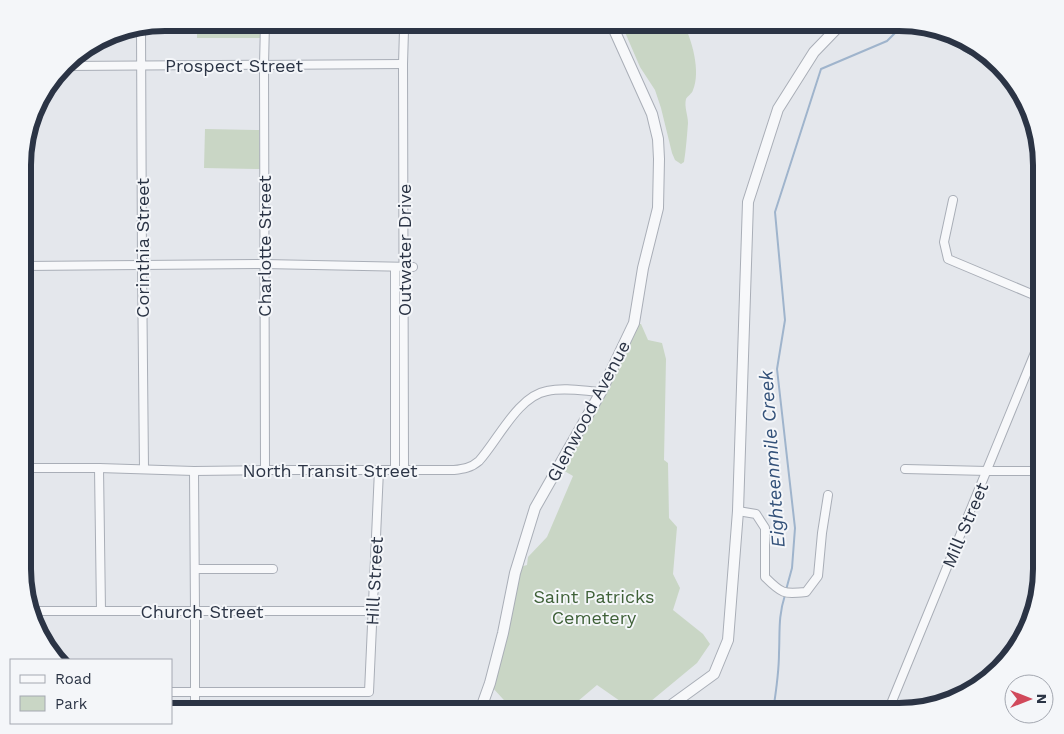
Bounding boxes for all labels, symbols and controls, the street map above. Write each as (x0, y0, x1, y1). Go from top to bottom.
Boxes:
street label: Prospect Street (165, 55, 303, 76)
street label: Charlotte Street (254, 175, 275, 317)
street label: Corinthia Street (132, 178, 153, 318)
street label: Outwater Drive (394, 184, 415, 316)
street label: Glenwood Avenue (542, 337, 634, 485)
water label: Eighteenmile Creek (754, 369, 790, 548)
street label: North Transit Street (242, 460, 418, 481)
street label: Mill Street (938, 479, 993, 571)
street label: Hill Street (361, 536, 387, 626)
park label: Saint Patricks Cemetery (533, 586, 655, 628)
street label: Church Street (140, 601, 264, 622)
legend (10, 659, 172, 724)
text: Road (55, 670, 92, 688)
north arrow (1004, 674, 1054, 724)
text: N (1034, 694, 1050, 704)
text: Park (55, 695, 88, 713)

